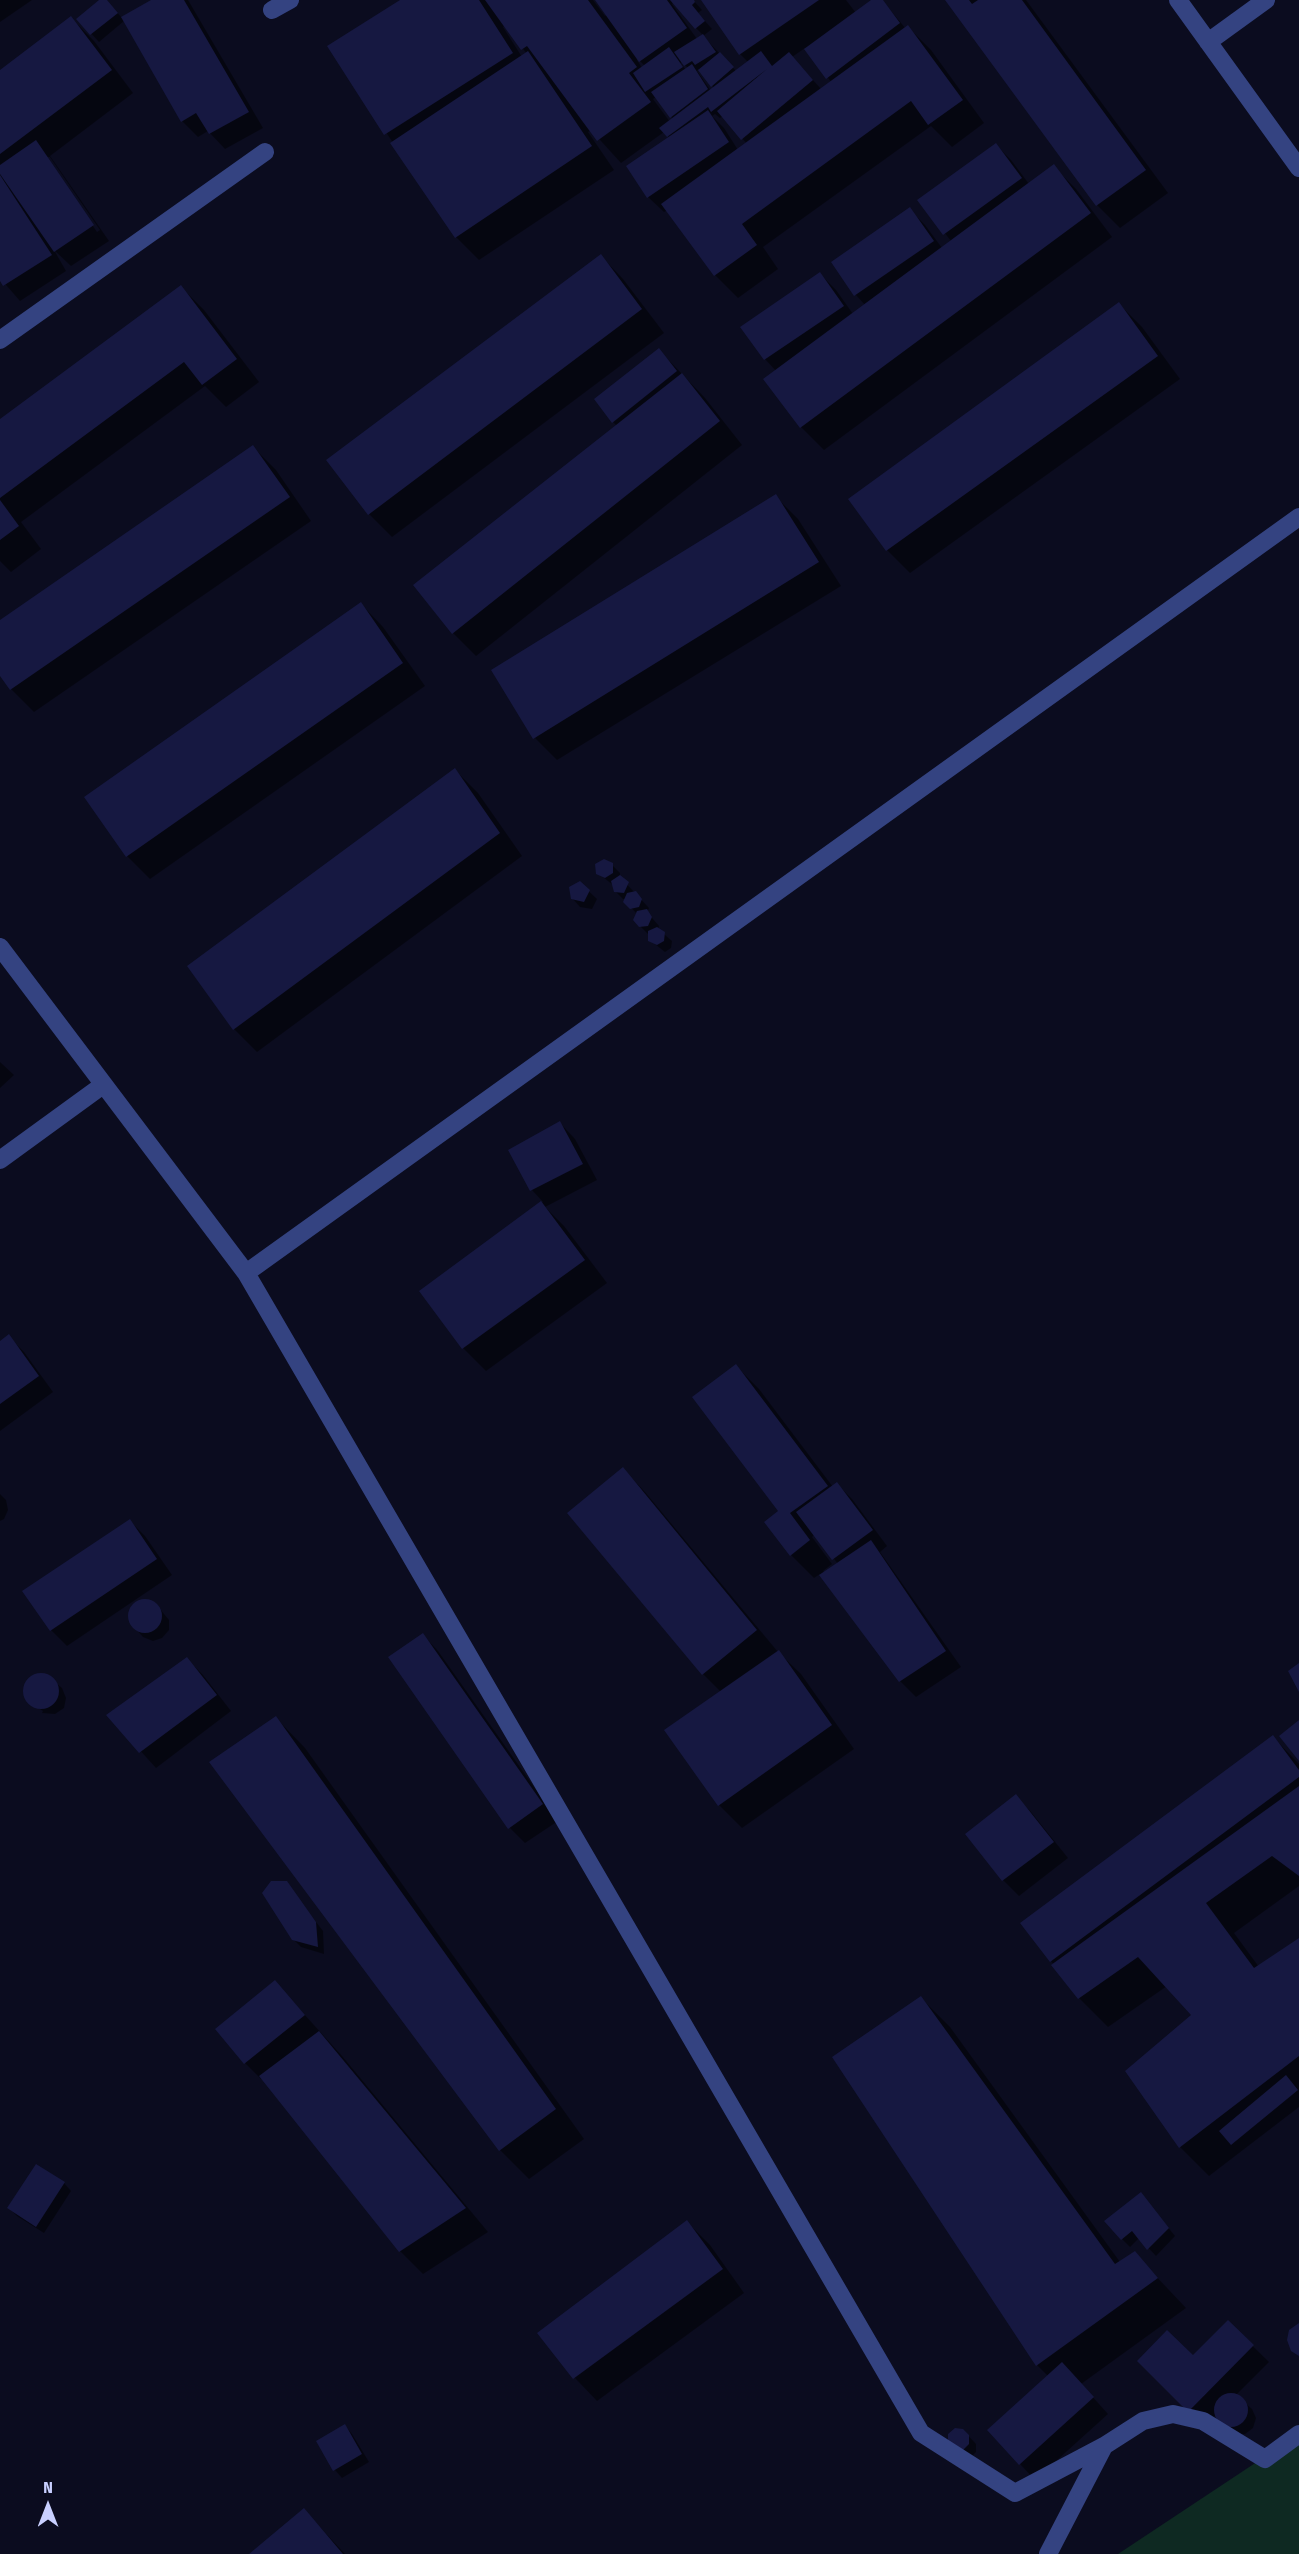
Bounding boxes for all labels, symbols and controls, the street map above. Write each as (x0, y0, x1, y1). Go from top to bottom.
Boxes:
north arrow (18, 2476, 78, 2536)
text: N (43, 2478, 53, 2497)

